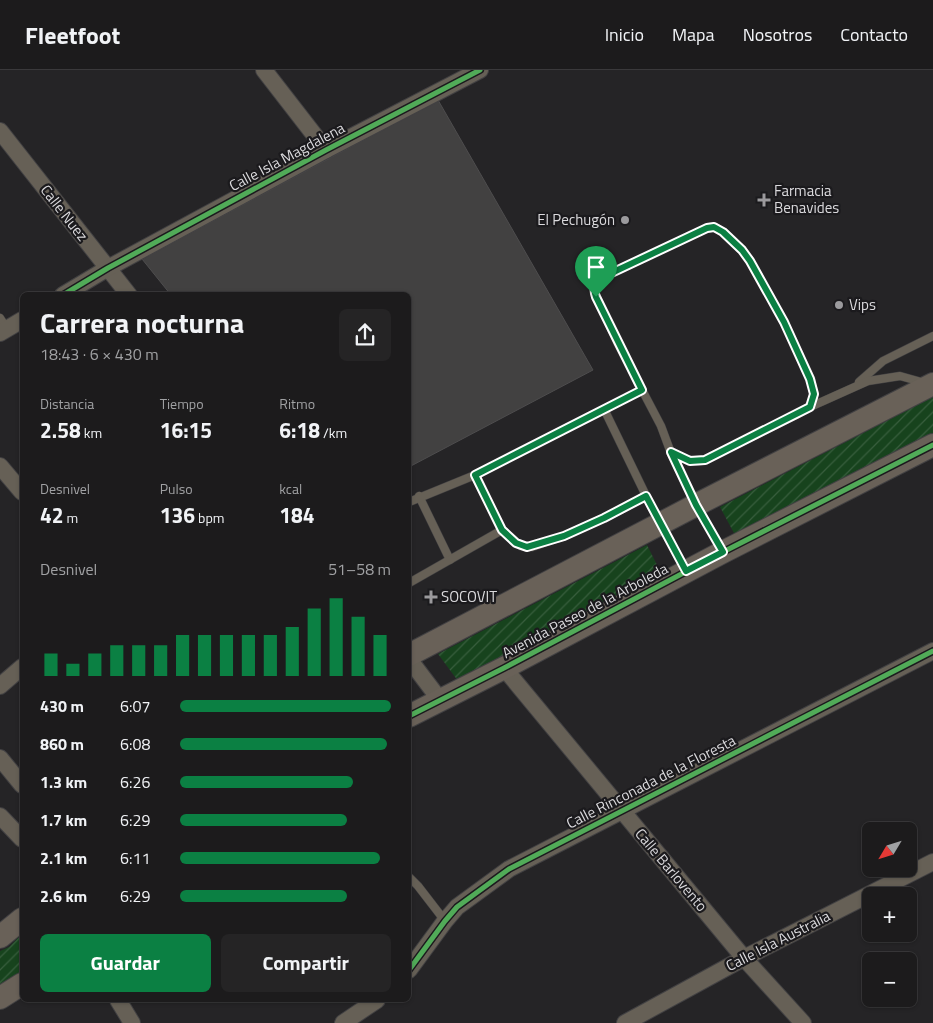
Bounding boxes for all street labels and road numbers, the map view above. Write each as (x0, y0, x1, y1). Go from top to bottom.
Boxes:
street label: Calle Isla Magdalena (225, 116, 349, 197)
street label: Calle Nuez (35, 180, 94, 246)
street label: Avenida Paseo de la Arboleda (498, 557, 672, 664)
street label: Calle Rinconada de la Floresta (562, 729, 740, 834)
street label: Calle Barlovento (630, 823, 713, 916)
street label: Calle Isla Australia (722, 904, 834, 977)

